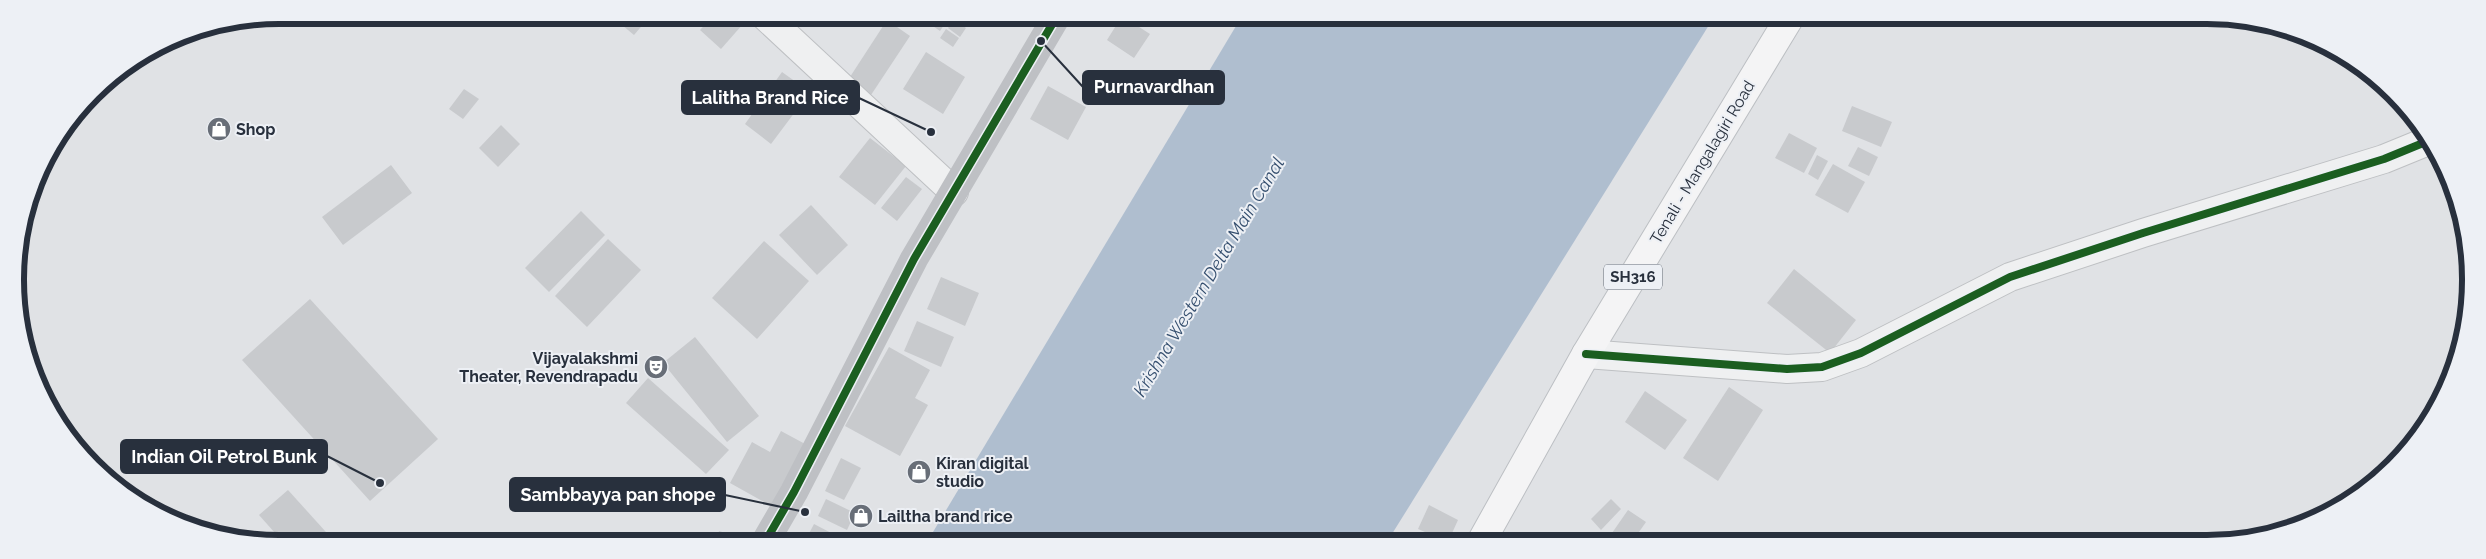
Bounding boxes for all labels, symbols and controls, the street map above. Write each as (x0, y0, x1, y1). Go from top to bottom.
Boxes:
callout: Purnavardhan (1083, 71, 1224, 104)
text: Purnavardhan (1094, 76, 1214, 97)
street label: Tenali - Mangalagiri Road (1646, 77, 1759, 247)
callout: Lalitha Brand Rice (682, 81, 859, 114)
text: Lalitha Brand Rice (691, 87, 849, 108)
shop icon: Shop (206, 116, 232, 142)
place label: Shop (236, 120, 275, 139)
water label: Krishna Western Delta Main Canal (1129, 153, 1289, 400)
road number: SH316 (1604, 264, 1662, 290)
place label: Vijayalakshmi Theater, Revendrapadu (459, 349, 638, 386)
theatre icon: Vijayalakshmi Theater, Revendrapadu (643, 354, 669, 380)
callout: Indian Oil Petrol Bunk (121, 440, 327, 473)
text: Indian Oil Petrol Bunk (131, 446, 318, 467)
place label: Kiran digital studio (936, 454, 1030, 491)
shop icon: Kiran digital studio (906, 459, 932, 485)
callout: Sambbayya pan shope (510, 478, 725, 511)
text: Sambbayya pan shope (521, 484, 716, 505)
shop icon: Lailtha brand rice (848, 503, 874, 529)
place label: Lailtha brand rice (878, 507, 1013, 526)

